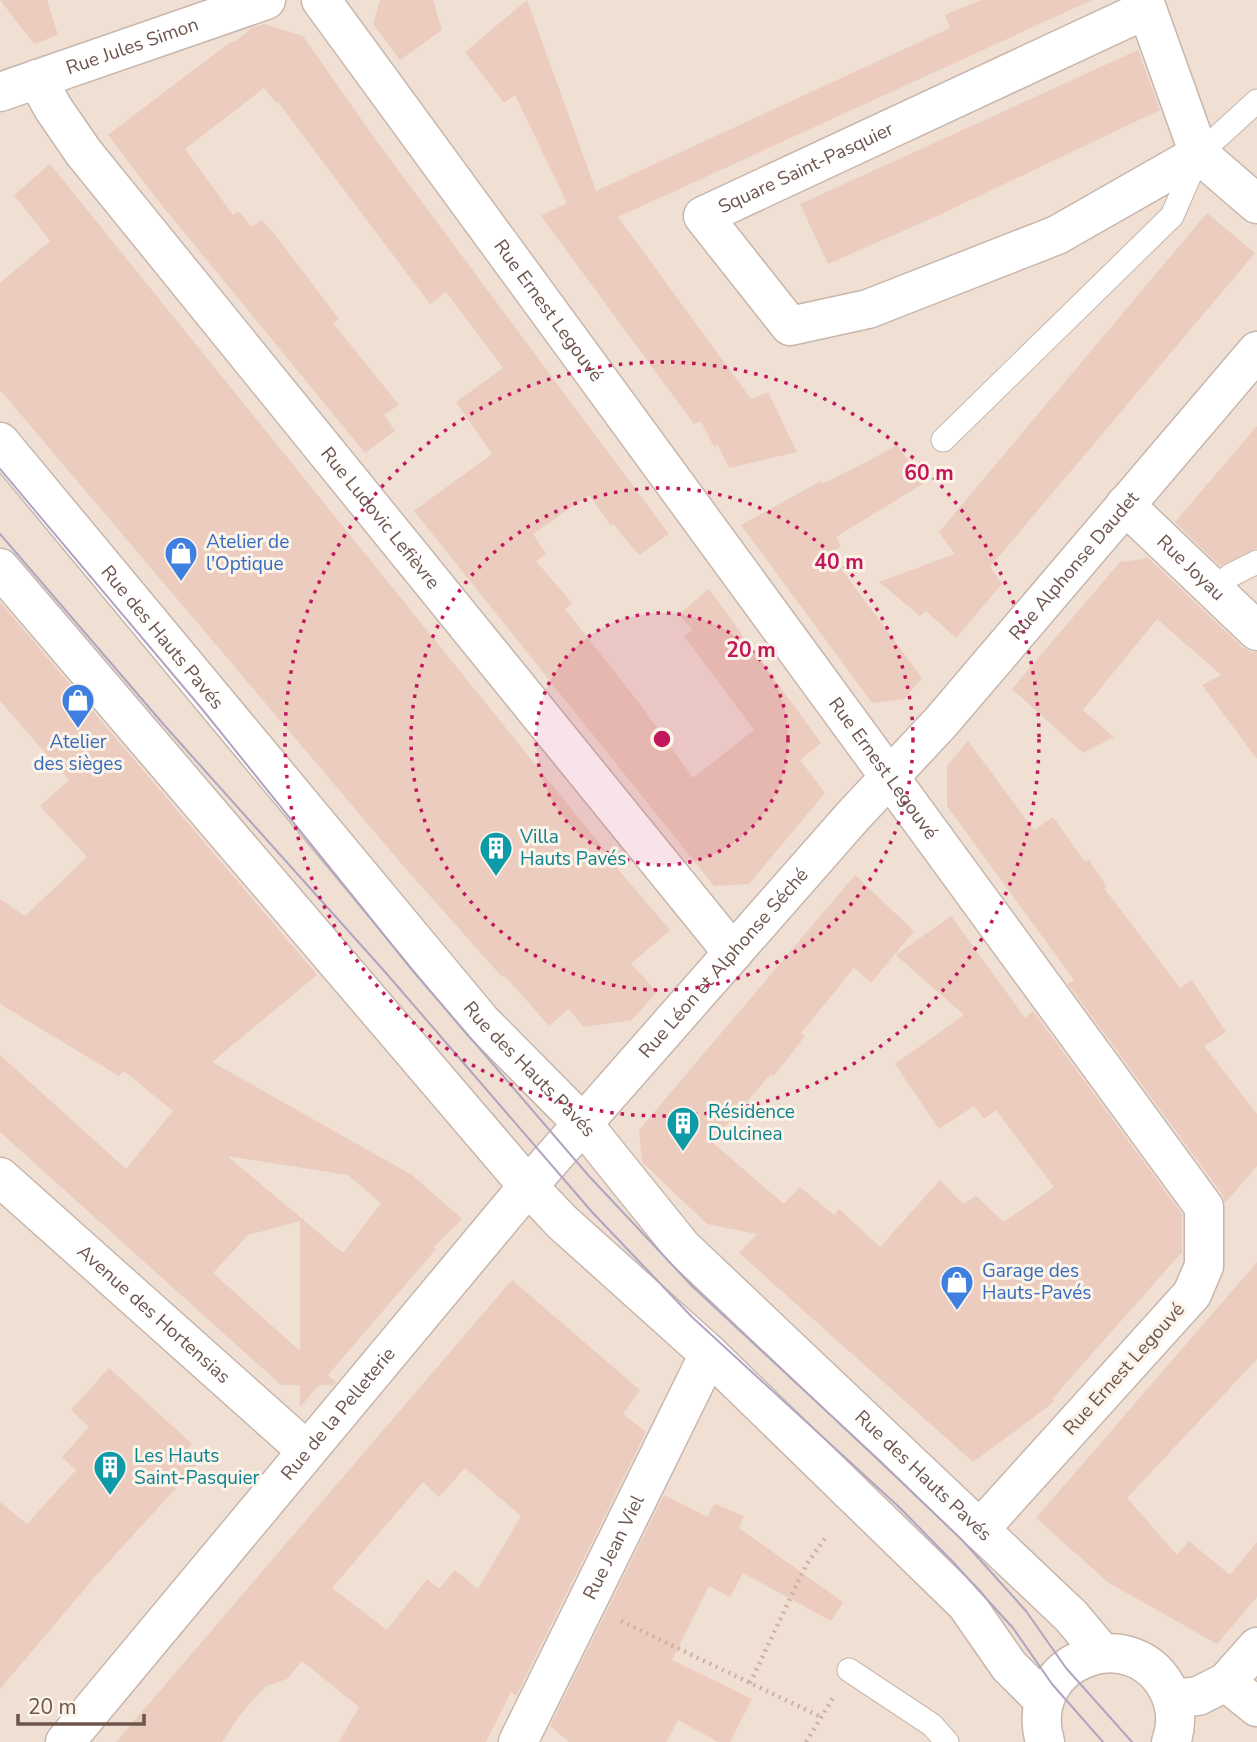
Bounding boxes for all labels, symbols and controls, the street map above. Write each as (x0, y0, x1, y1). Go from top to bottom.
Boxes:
street label: Rue Jules Simon (63, 11, 202, 81)
street label: Square Saint-Pasquier (714, 116, 898, 220)
street label: Rue Ernest Legouvé (488, 234, 609, 387)
street label: Rue Ludovic Lefièvre (315, 442, 446, 595)
text: 60 m (904, 459, 954, 487)
street label: Rue Alphonse Daudet (1003, 486, 1145, 646)
place label: Atelier de l'Optique (206, 529, 289, 577)
street label: Rue Joyau (1151, 529, 1231, 607)
shop icon: Atelier de l'Optique (162, 534, 200, 583)
text: 40 m (814, 548, 864, 576)
street label: Rue des Hauts Pavés (95, 560, 230, 715)
text: 20 m (726, 636, 776, 664)
shop icon: Atelier des sièges (59, 681, 97, 730)
street label: Rue Ernest Legouvé (822, 692, 944, 845)
centre of rings (650, 727, 674, 751)
place label: Atelier des sièges (33, 729, 123, 777)
place label: Villa Hauts Pavés (519, 824, 626, 872)
building icon: Villa Hauts Pavés (477, 829, 515, 878)
street label: Rue Léon et Alphonse Séché (633, 863, 814, 1064)
street label: Rue des Hauts Pavés (457, 996, 601, 1143)
place label: Résidence Dulcinea (708, 1099, 795, 1147)
building icon: Résidence Dulcinea (664, 1104, 702, 1153)
street label: Avenue des Hortensias (71, 1239, 236, 1390)
place label: Garage des Hauts-Pavés (982, 1258, 1091, 1306)
shop icon: Garage des Hauts-Pavés (938, 1263, 976, 1312)
street label: Rue Ernest Legouvé (1057, 1297, 1191, 1441)
street label: Rue de la Pelleterie (275, 1342, 401, 1486)
street label: Rue des Hauts Pavés (849, 1404, 997, 1547)
place label: Les Hauts Saint-Pasquier (134, 1443, 259, 1491)
building icon: Les Hauts Saint-Pasquier (91, 1448, 129, 1497)
street label: Rue Jean Viel (577, 1490, 651, 1604)
scale bar (18, 1682, 144, 1726)
text: 20 m (28, 1693, 77, 1721)

